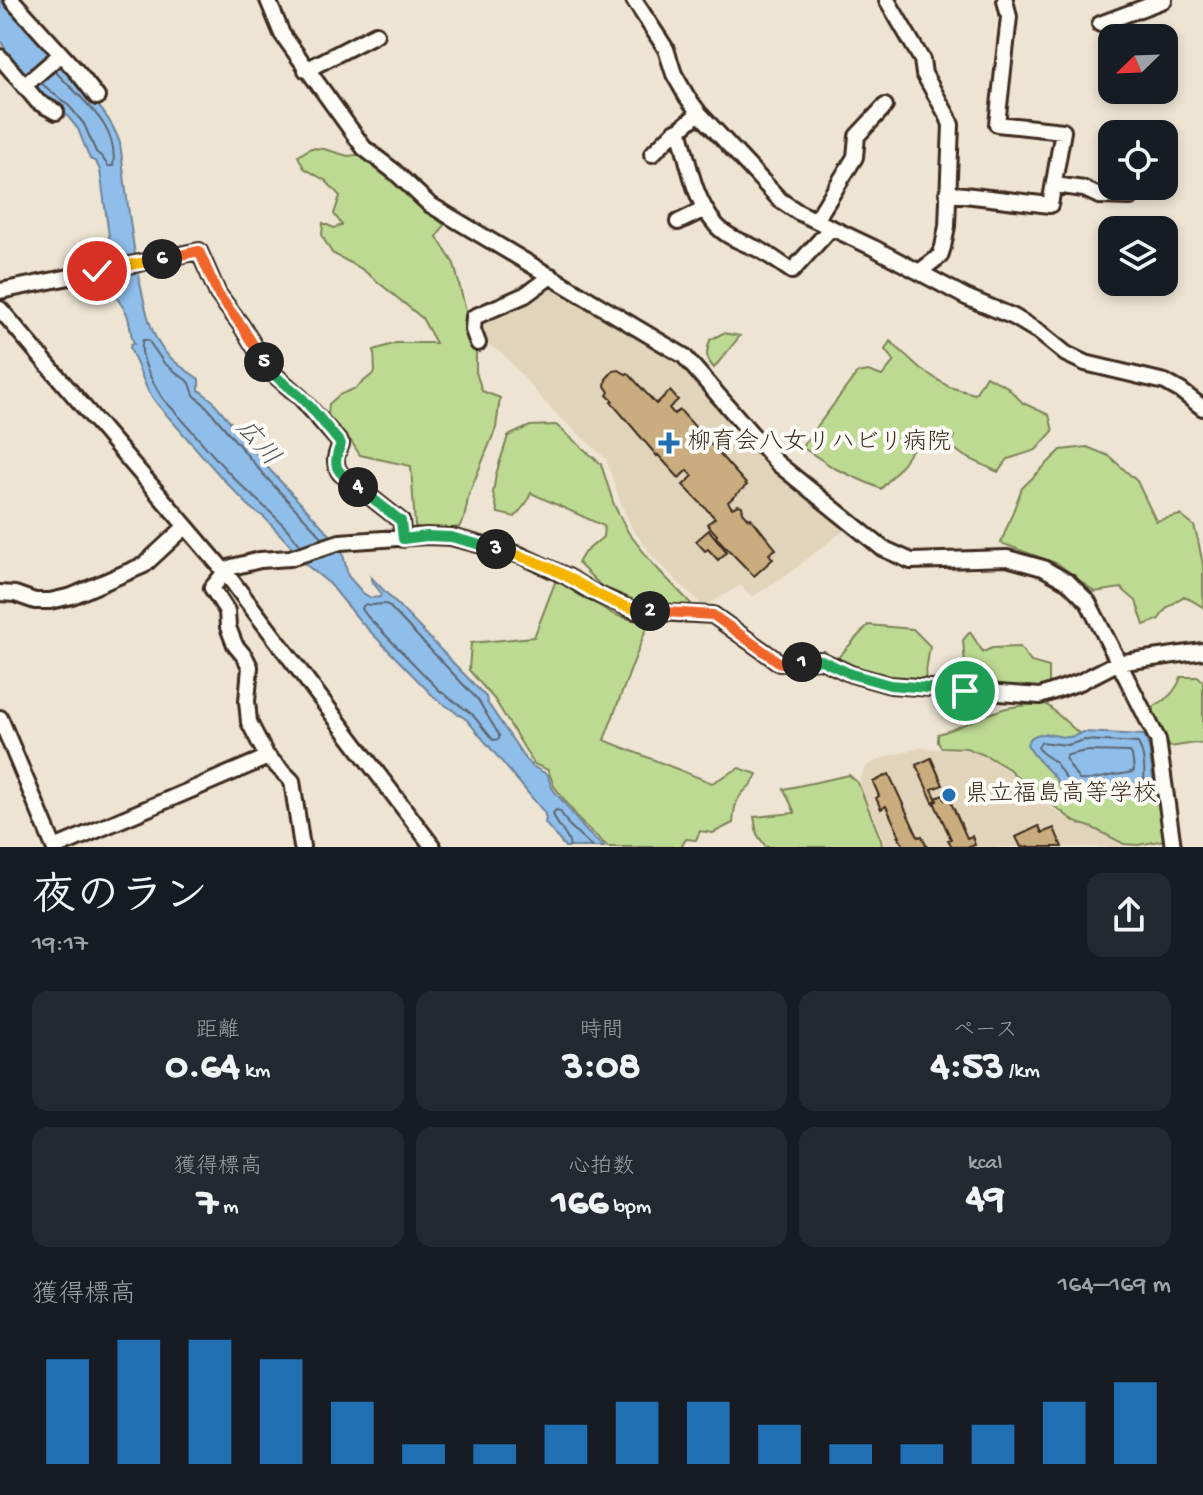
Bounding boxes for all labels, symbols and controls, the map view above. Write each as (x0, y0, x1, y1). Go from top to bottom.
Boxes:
north arrow (1098, 24, 1178, 104)
map controls (1098, 24, 1178, 296)
button: locate (1098, 120, 1178, 200)
button: layers (1098, 216, 1178, 296)
pin (63, 237, 131, 305)
pin: 6 (142, 239, 182, 279)
text: 6 (156, 246, 168, 272)
icon: check (75, 249, 119, 293)
pin: 5 (244, 342, 284, 382)
text: 5 (258, 349, 270, 375)
water label: 広川 (227, 414, 286, 474)
place label: 柳育会八女リハビリ病院 (687, 428, 951, 458)
marker: 柳育会八女リハビリ病院 (658, 432, 680, 454)
pin: 4 (338, 467, 378, 507)
text: 4 (353, 474, 363, 500)
pin: 3 (476, 529, 516, 569)
text: 3 (490, 536, 502, 562)
pin: 2 (630, 591, 670, 631)
text: 2 (645, 598, 655, 624)
pin: 1 (782, 642, 822, 682)
text: 1 (798, 649, 806, 675)
pin (931, 657, 999, 725)
icon: arrive (943, 669, 987, 713)
place label: 県立福島高等学校 (965, 780, 1157, 810)
marker: 県立福島高等学校 (940, 786, 958, 804)
button: share (1087, 873, 1171, 957)
text: 夜のラン (32, 874, 208, 926)
text: 19:17 (32, 930, 88, 961)
text: 距離 (196, 1019, 240, 1045)
text: 時間 (579, 1019, 624, 1045)
text: ペース (953, 1019, 1018, 1045)
text: 0.64 (165, 1045, 240, 1092)
text: 3:08 (563, 1045, 640, 1092)
text: 4:53 (931, 1045, 1004, 1092)
text: km (240, 1059, 270, 1085)
text: /km (1004, 1059, 1040, 1085)
text: kcal (968, 1151, 1002, 1177)
text: 獲得標高 (174, 1155, 262, 1181)
text: 心拍数 (568, 1155, 635, 1181)
text: 49 (966, 1177, 1005, 1224)
text: 7 (197, 1181, 218, 1228)
text: 166 (552, 1181, 608, 1228)
text: m (218, 1195, 239, 1221)
text: bpm (608, 1195, 651, 1221)
text: 164–169 m (1058, 1271, 1171, 1302)
text: 獲得標高 (32, 1281, 136, 1312)

